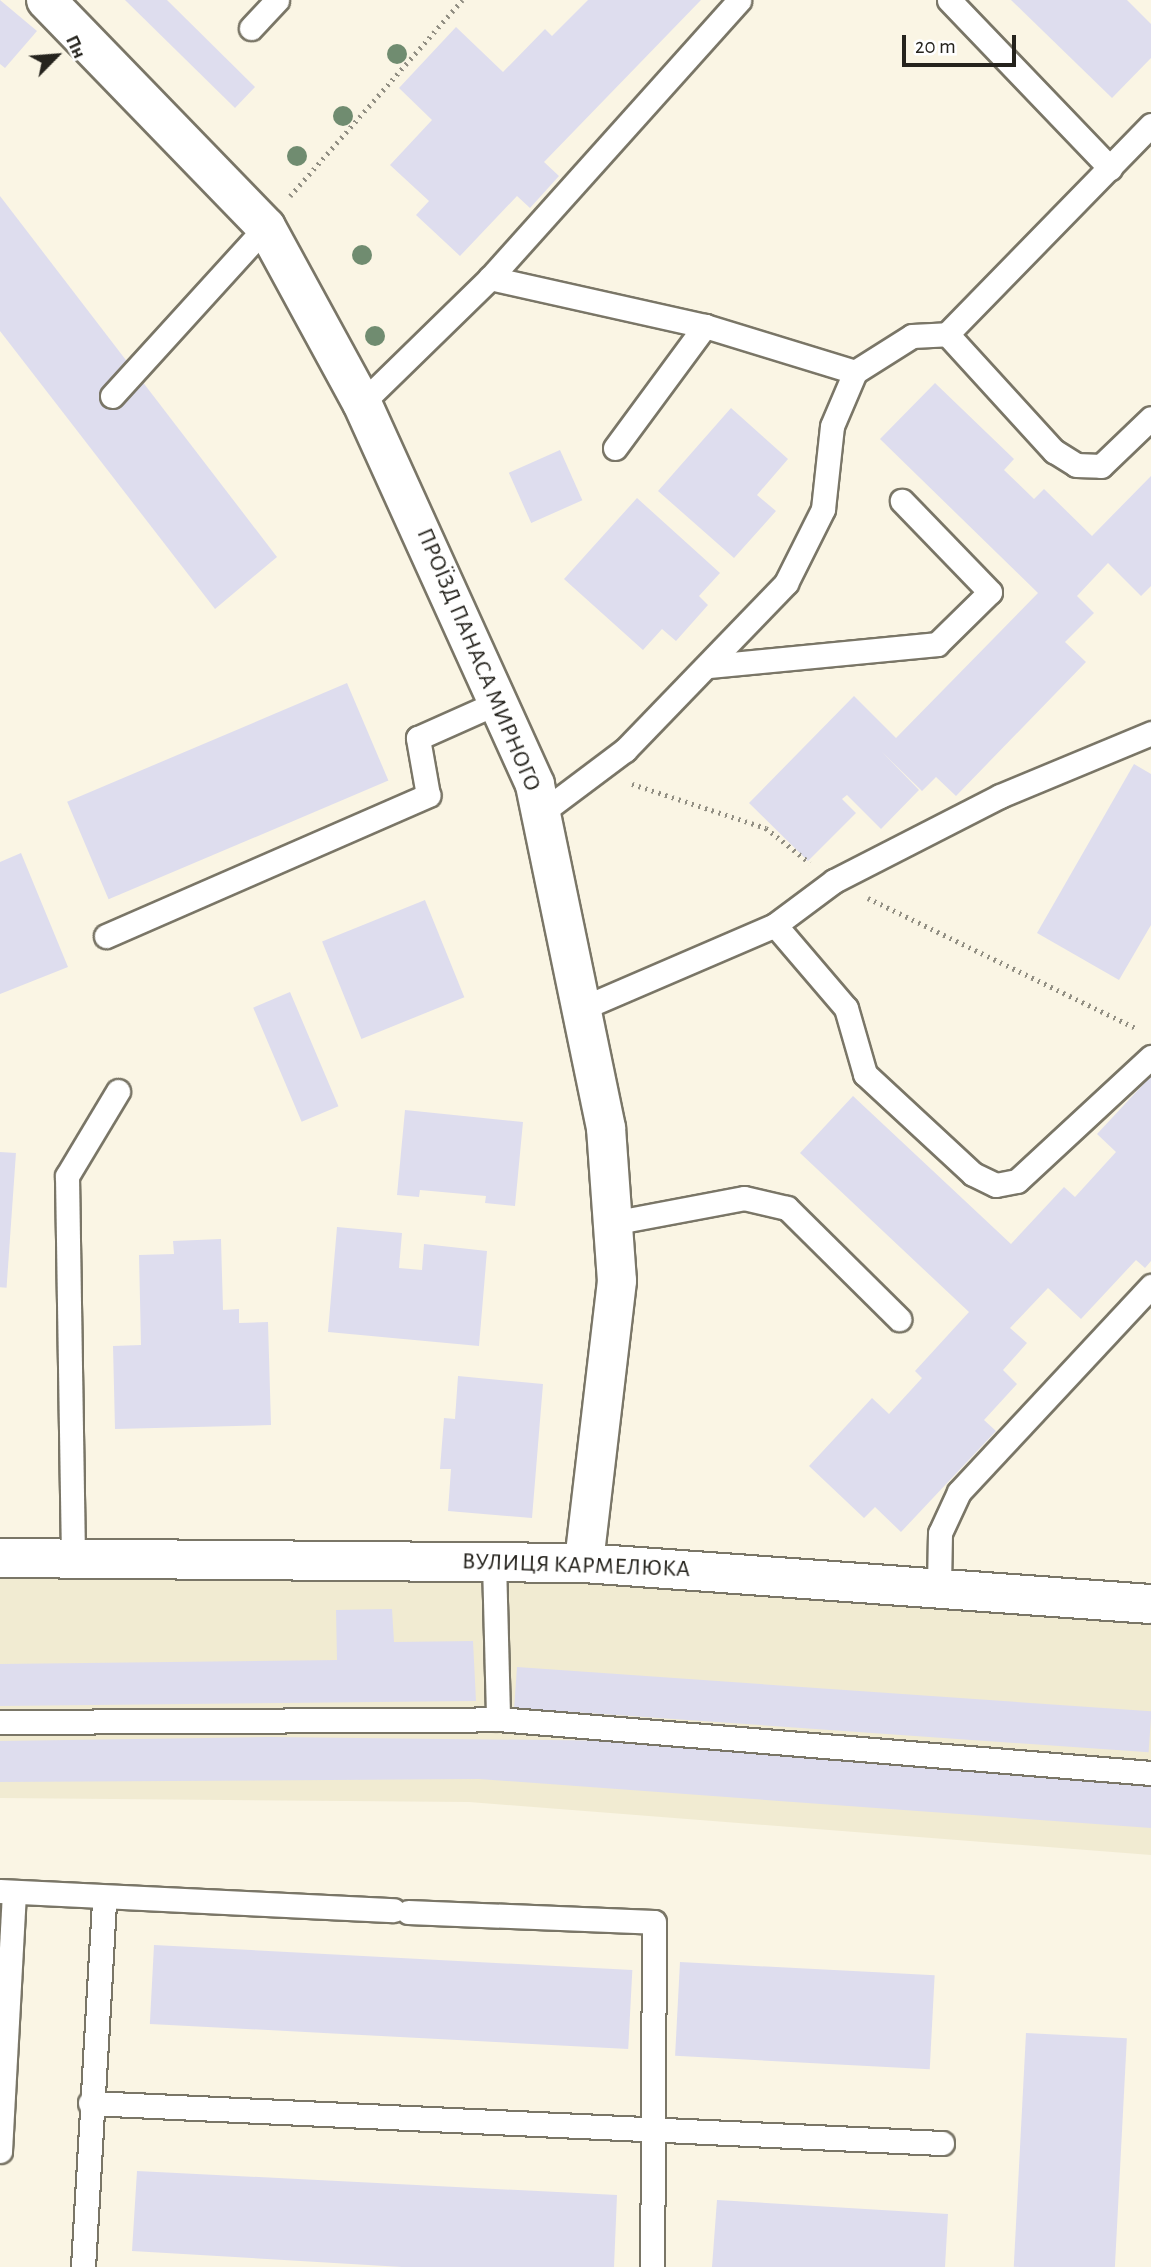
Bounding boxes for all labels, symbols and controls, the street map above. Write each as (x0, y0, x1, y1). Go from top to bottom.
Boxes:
north arrow (21, 21, 91, 91)
scale bar (906, 21, 1020, 65)
text: Пн (62, 32, 89, 61)
text: 20 m (915, 36, 956, 57)
street label: ПРОЇЗД ПАНАСА МИРНОГО (409, 524, 547, 796)
street label: ВУЛИЦЯ КАРМЕЛЮКА (461, 1548, 691, 1584)

